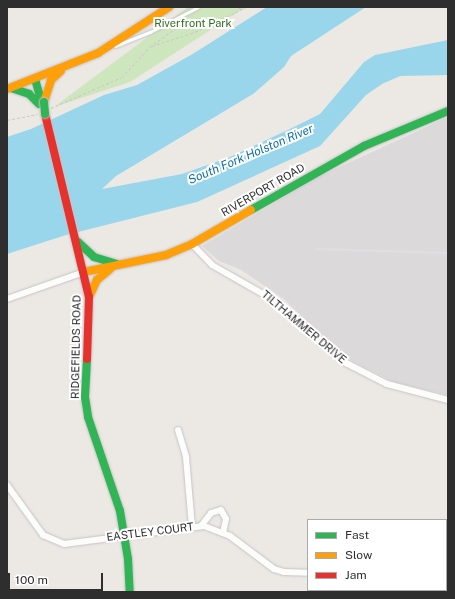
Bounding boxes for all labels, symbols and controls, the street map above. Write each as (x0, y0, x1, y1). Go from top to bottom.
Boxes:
park label: Riverfront Park (154, 16, 232, 30)
water label: South Fork Holston River (186, 122, 316, 188)
street label: RIVERPORT ROAD (219, 161, 307, 219)
street label: TILTHAMMER DRIVE (259, 288, 349, 366)
street label: RIDGEFIELDS ROAD (68, 295, 84, 399)
legend (307, 519, 447, 591)
street label: EASTLEY COURT (106, 520, 194, 544)
text: Fast (345, 528, 369, 542)
text: Slow (345, 548, 372, 562)
scale bar (10, 565, 105, 591)
text: Jam (345, 568, 367, 582)
text: 100 m (15, 573, 48, 587)

